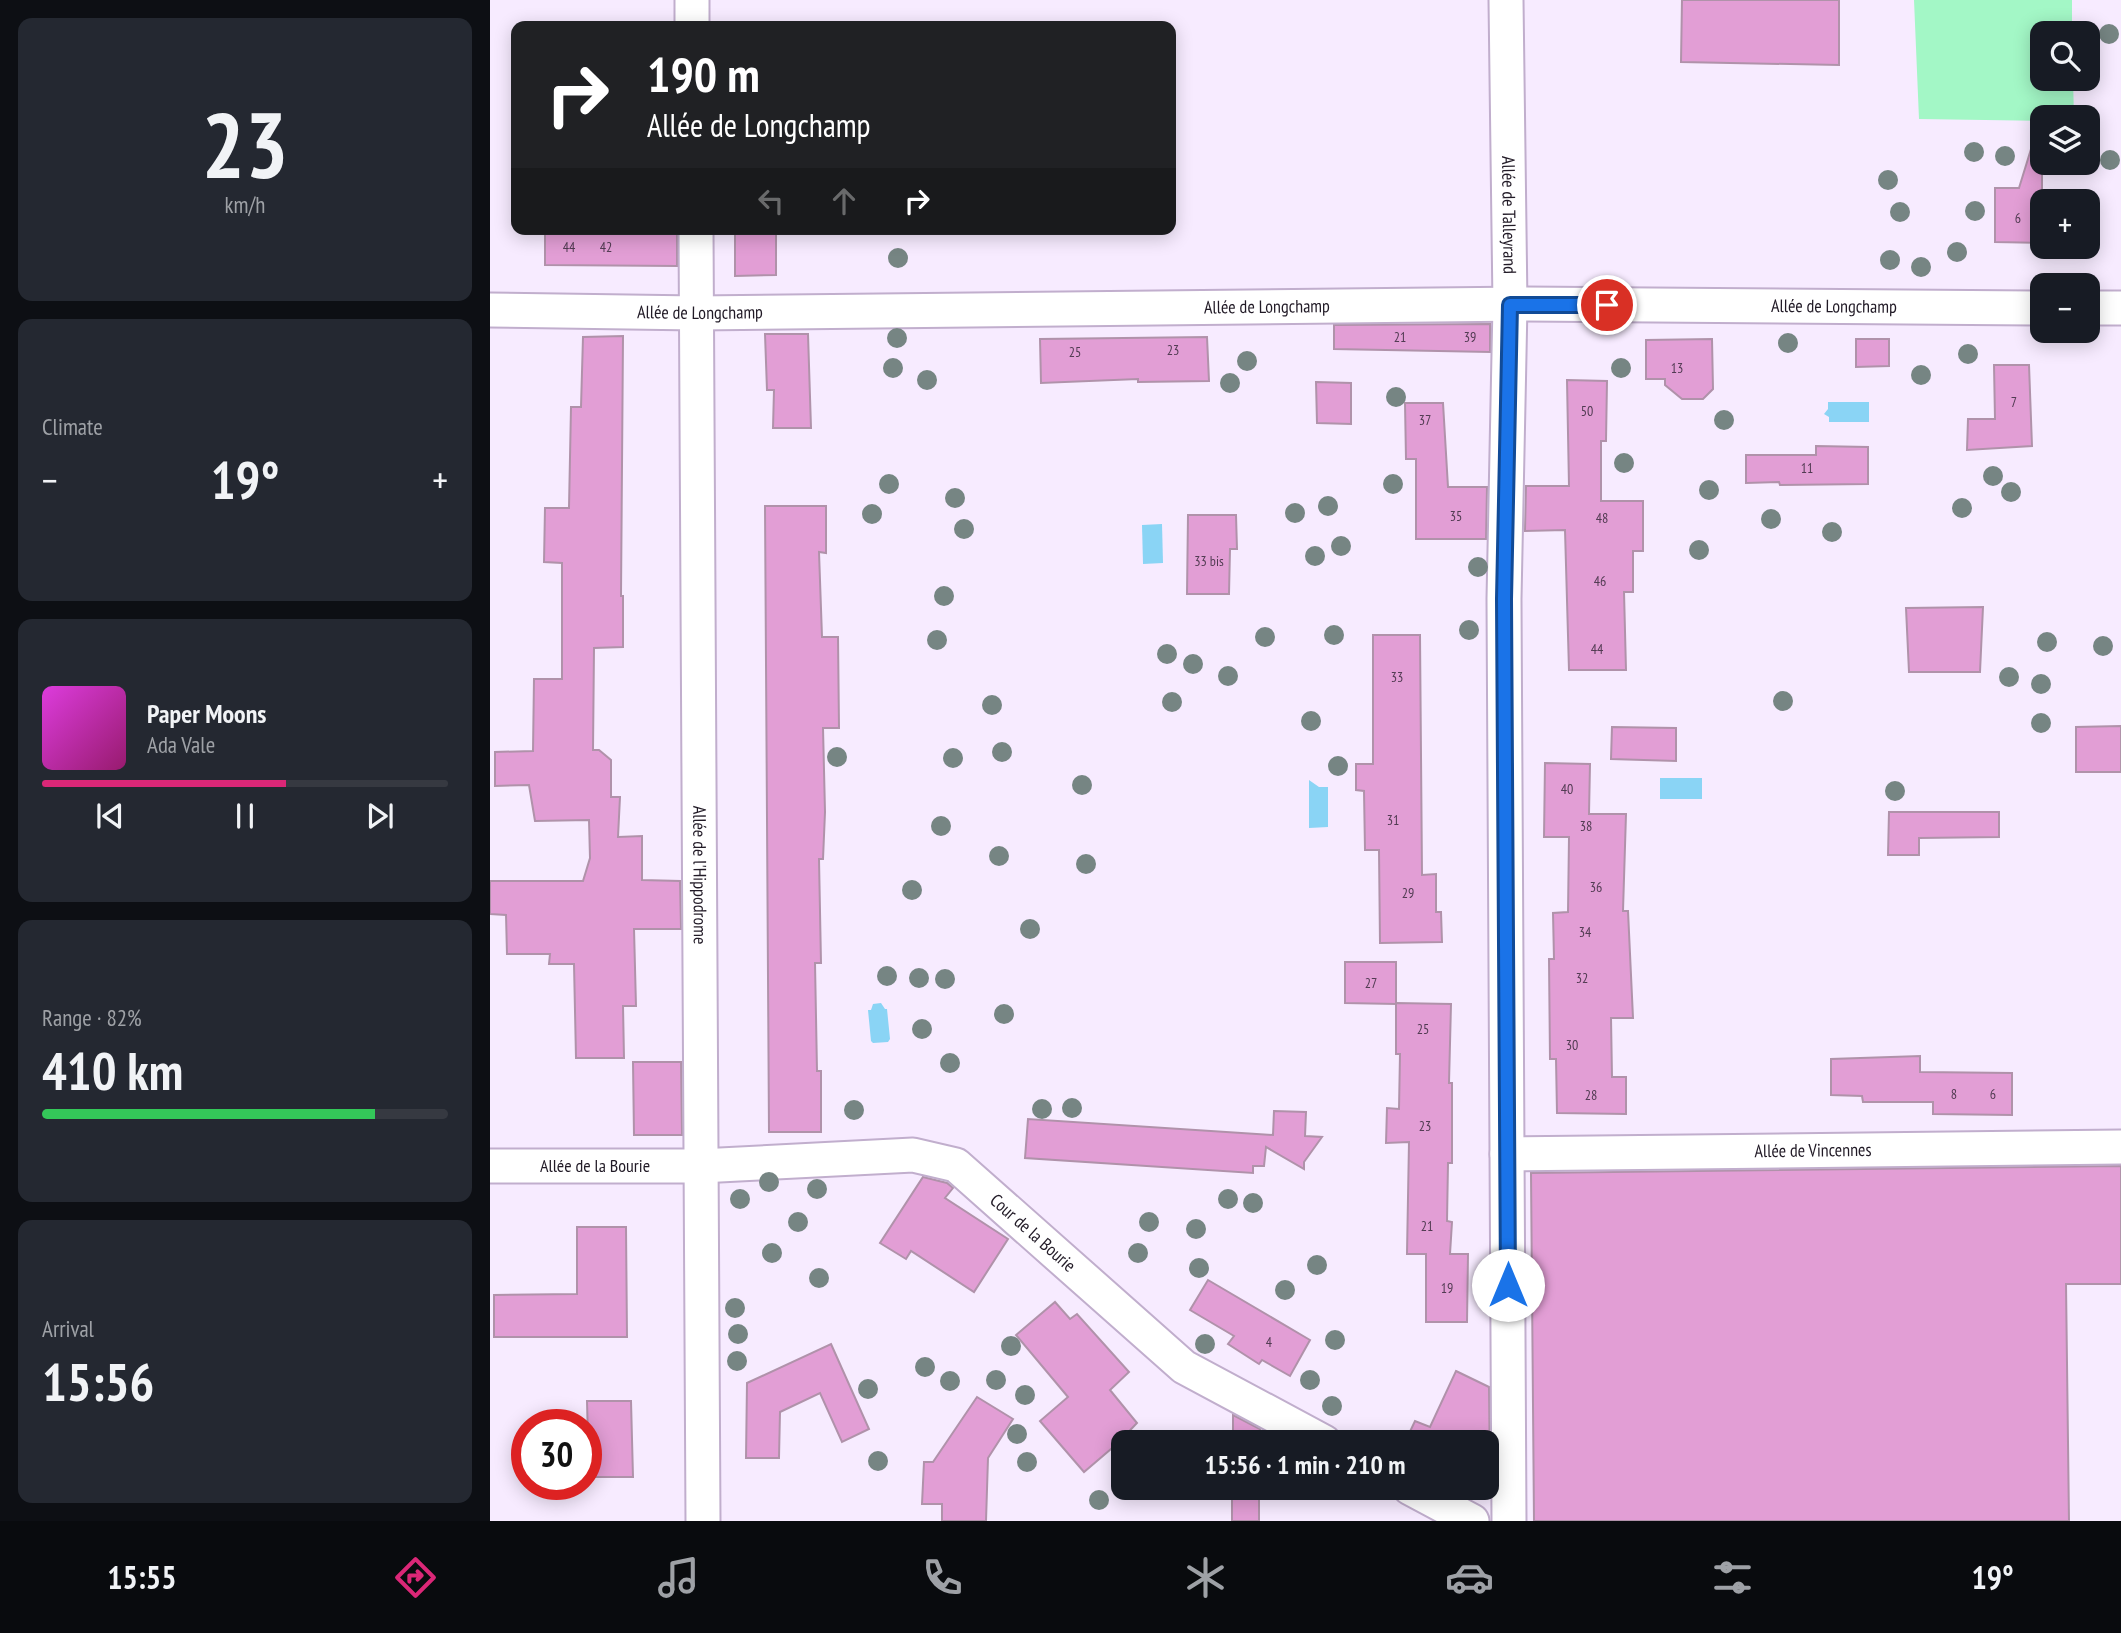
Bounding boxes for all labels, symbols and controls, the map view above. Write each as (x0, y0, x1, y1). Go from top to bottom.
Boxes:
map controls (2030, 21, 2100, 343)
button: search (2030, 21, 2100, 91)
text: 190 m (647, 42, 760, 106)
icon: right (532, 49, 623, 140)
text: 23 (202, 85, 289, 203)
text: Allée de Longchamp (647, 104, 870, 146)
button: layers (2030, 105, 2100, 175)
street label: Allée de Talleyrand (1497, 156, 1522, 274)
icon: left (752, 182, 790, 220)
icon: ahead (825, 182, 863, 220)
icon: right (898, 182, 936, 220)
button: + (2030, 189, 2100, 259)
text: km/h (225, 190, 265, 219)
house number: 6 (2015, 209, 2021, 227)
house number: 44 (563, 238, 576, 256)
house number: 42 (600, 238, 612, 256)
button: − (2030, 273, 2100, 343)
pin (1577, 275, 1637, 335)
icon: arrive (1588, 286, 1626, 324)
street label: Allée de Longchamp (1204, 294, 1330, 318)
street label: Allée de Longchamp (1771, 294, 1897, 318)
street label: Allée de Longchamp (637, 300, 763, 324)
house number: 21 (1394, 328, 1406, 346)
house number: 39 (1464, 328, 1476, 346)
house number: 23 (1167, 341, 1179, 359)
house number: 25 (1069, 343, 1081, 361)
house number: 13 (1671, 359, 1683, 377)
house number: 7 (2011, 393, 2017, 411)
house number: 50 (1581, 402, 1593, 420)
house number: 37 (1419, 411, 1431, 429)
text: Climate (42, 412, 103, 441)
text: 19° (211, 446, 279, 513)
text: − (42, 455, 58, 504)
text: + (432, 455, 448, 504)
house number: 11 (1801, 459, 1813, 477)
house number: 35 (1450, 507, 1462, 525)
house number: 48 (1596, 509, 1608, 527)
house number: 33 bis (1194, 552, 1224, 570)
house number: 46 (1594, 572, 1606, 590)
house number: 44 (1591, 640, 1604, 658)
house number: 33 (1391, 668, 1403, 686)
text: Paper Moons (147, 697, 266, 730)
text: Ada Vale (147, 730, 215, 759)
house number: 40 (1561, 780, 1573, 798)
icon: previous (91, 797, 129, 835)
icon: pause (226, 797, 264, 835)
icon: next (361, 797, 399, 835)
street label: Allée de l'Hippodrome (688, 806, 712, 944)
house number: 31 (1387, 811, 1399, 829)
house number: 38 (1580, 817, 1592, 835)
house number: 36 (1590, 878, 1602, 896)
house number: 29 (1402, 884, 1414, 902)
house number: 34 (1579, 923, 1592, 941)
house number: 32 (1576, 969, 1588, 987)
house number: 27 (1365, 974, 1377, 992)
text: Range · 82% (42, 1003, 142, 1032)
house number: 25 (1417, 1020, 1429, 1038)
house number: 30 (1566, 1036, 1578, 1054)
text: 410 km (42, 1037, 183, 1104)
house number: 8 (1951, 1085, 1957, 1103)
house number: 6 (1990, 1085, 1996, 1103)
house number: 28 (1585, 1086, 1597, 1104)
house number: 23 (1419, 1117, 1431, 1135)
street label: Allée de Vincennes (1754, 1138, 1872, 1162)
street label: Allée de la Bourie (540, 1154, 650, 1177)
street label: Cour de la Bourie (986, 1189, 1081, 1277)
house number: 21 (1421, 1217, 1433, 1235)
position arrow (1471, 1248, 1545, 1322)
house number: 19 (1441, 1279, 1453, 1297)
text: Arrival (42, 1314, 94, 1343)
house number: 4 (1266, 1333, 1273, 1351)
text: 15:56 (42, 1348, 154, 1415)
speed limit sign: 30 (511, 1409, 602, 1500)
text: 15:56 · 1 min · 210 m (1205, 1448, 1405, 1481)
icon: directions (391, 1553, 440, 1602)
icon: music (654, 1553, 703, 1602)
icon: phone (918, 1553, 967, 1602)
icon: climate (1181, 1553, 1230, 1602)
icon: car (1445, 1553, 1494, 1602)
icon: filters (1708, 1553, 1757, 1602)
text: 15:55 (107, 1556, 176, 1598)
text: 19° (1972, 1556, 2014, 1598)

